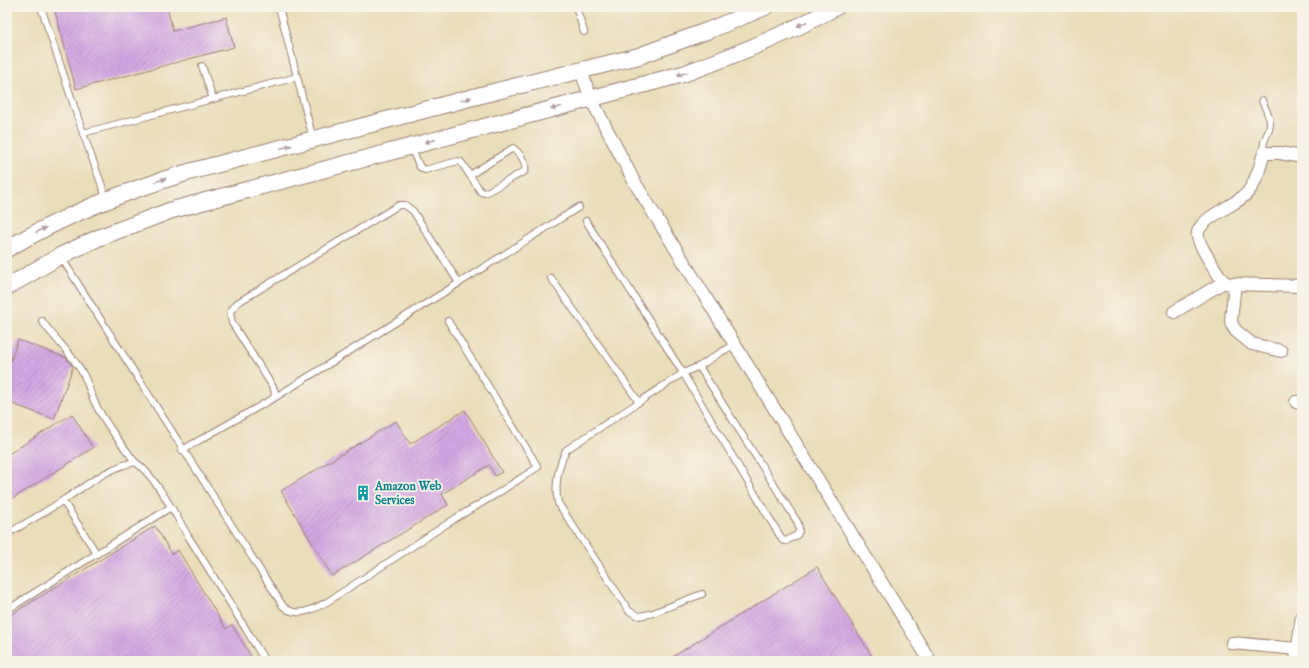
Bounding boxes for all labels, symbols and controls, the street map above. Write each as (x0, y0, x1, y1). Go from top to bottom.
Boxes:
one-way arrow (796, 21, 807, 28)
one-way arrow (675, 71, 687, 77)
one-way arrow (460, 96, 472, 102)
one-way arrow (550, 105, 562, 111)
one-way arrow (424, 138, 436, 144)
one-way arrow (281, 144, 293, 150)
one-way arrow (155, 177, 167, 183)
one-way arrow (35, 227, 47, 234)
place label: Amazon Web Services (374, 479, 442, 508)
building icon: Amazon Web Services (354, 484, 372, 502)

